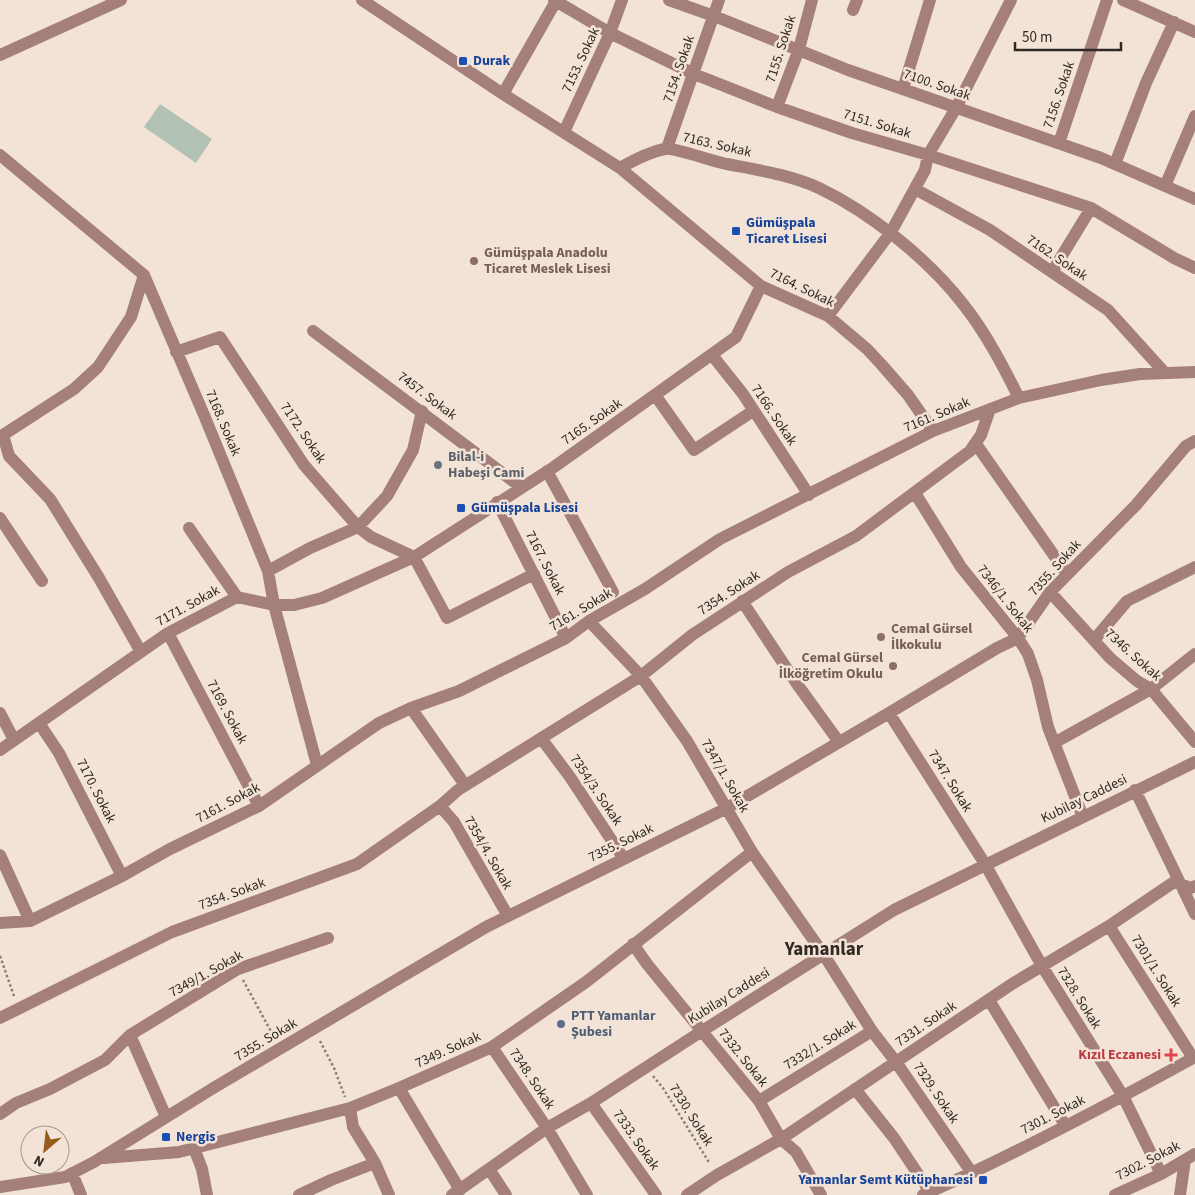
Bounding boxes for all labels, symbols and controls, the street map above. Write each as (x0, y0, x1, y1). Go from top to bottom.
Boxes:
street label: 7155. Sokak (761, 13, 801, 85)
scale bar (1015, 20, 1121, 52)
street label: 7153. Sokak (557, 24, 605, 96)
text: 50 m (1022, 27, 1052, 48)
street label: 7154. Sokak (658, 33, 700, 105)
place label: Durak (473, 51, 510, 71)
marker: Durak (457, 55, 469, 67)
street label: 7156. Sokak (1038, 59, 1080, 131)
street label: 7100. Sokak (901, 64, 973, 106)
street label: 7151. Sokak (841, 104, 913, 144)
street label: 7163. Sokak (681, 127, 753, 163)
place label: Gümüşpala Ticaret Lisesi (746, 213, 827, 249)
marker: Gümüşpala Ticaret Lisesi (730, 225, 742, 237)
street label: 7162. Sokak (1022, 230, 1092, 286)
place label: Gümüşpala Anadolu Ticaret Meslek Lisesi (484, 243, 611, 279)
marker: Gümüşpala Anadolu Ticaret Meslek Lisesi (468, 255, 480, 267)
street label: 7164. Sokak (766, 264, 838, 312)
street label: 7457. Sokak (393, 367, 461, 425)
street label: 7166. Sokak (746, 380, 802, 450)
street label: 7168. Sokak (200, 387, 246, 459)
street label: 7161. Sokak (901, 392, 973, 438)
street label: 7165. Sokak (558, 394, 626, 450)
street label: 7172. Sokak (275, 398, 331, 468)
place label: Bilal-i Habeşi Cami (448, 447, 524, 483)
marker: Bilal-i Habeşi Cami (432, 459, 444, 471)
place label: Gümüşpala Lisesi (471, 498, 578, 518)
marker: Gümüşpala Lisesi (455, 502, 467, 514)
street label: 7167. Sokak (520, 527, 570, 599)
street label: 7355. Sokak (1024, 535, 1086, 601)
street label: 7346/1. Sokak (972, 561, 1038, 637)
street label: 7354. Sokak (694, 566, 764, 620)
street label: 7171. Sokak (153, 580, 223, 632)
street label: 7161. Sokak (546, 583, 616, 637)
place label: Cemal Gürsel İlkokulu (891, 619, 972, 655)
street label: 7346. Sokak (1100, 624, 1166, 686)
marker: Cemal Gürsel İlkokulu (875, 631, 887, 643)
place label: Cemal Gürsel İlköğretim Okulu (779, 648, 883, 684)
marker: Cemal Gürsel İlköğretim Okulu (887, 660, 899, 672)
street label: 7169. Sokak (202, 676, 252, 748)
street label: 7347/1. Sokak (696, 736, 754, 816)
street label: 7347. Sokak (923, 746, 977, 816)
street label: 7354/3. Sokak (565, 750, 627, 830)
street label: 7170. Sokak (71, 755, 121, 827)
street label: Kubilay Caddesi (1038, 770, 1130, 828)
street label: 7161. Sokak (192, 778, 264, 828)
street label: 7354/4. Sokak (459, 813, 517, 893)
street label: 7355. Sokak (585, 819, 657, 867)
street label: 7354. Sokak (196, 873, 268, 915)
street label: 7301/1. Sokak (1126, 931, 1186, 1011)
district label: Yamanlar (784, 936, 864, 963)
street label: 7349/1. Sokak (165, 945, 247, 1003)
street label: Kubilay Caddesi (684, 963, 774, 1029)
street label: 7328. Sokak (1052, 963, 1106, 1033)
street label: 7331. Sokak (891, 996, 961, 1052)
place label: PTT Yamanlar Şubesi (571, 1006, 656, 1042)
street label: 7355. Sokak (231, 1013, 301, 1067)
street label: 7332/1. Sokak (780, 1015, 860, 1075)
marker: PTT Yamanlar Şubesi (555, 1018, 567, 1030)
street label: 7332. Sokak (713, 1025, 773, 1092)
street label: 7349. Sokak (412, 1027, 484, 1073)
street label: 7348. Sokak (504, 1044, 560, 1114)
place label: Kızıl Eczanesi (1078, 1045, 1161, 1065)
marker: Kızıl Eczanesi (1165, 1049, 1177, 1061)
street label: 7329. Sokak (908, 1058, 964, 1128)
street label: 7330. Sokak (664, 1080, 718, 1150)
street label: 7301. Sokak (1017, 1090, 1089, 1140)
street label: 7333. Sokak (608, 1106, 664, 1174)
north arrow (20, 1125, 70, 1175)
place label: Nergis (176, 1127, 216, 1147)
marker: Nergis (160, 1131, 172, 1143)
street label: 7302. Sokak (1112, 1136, 1184, 1186)
text: N (31, 1150, 48, 1172)
place label: Yamanlar Semt Kütüphanesi (798, 1170, 973, 1190)
marker: Yamanlar Semt Kütüphanesi (977, 1174, 989, 1186)

